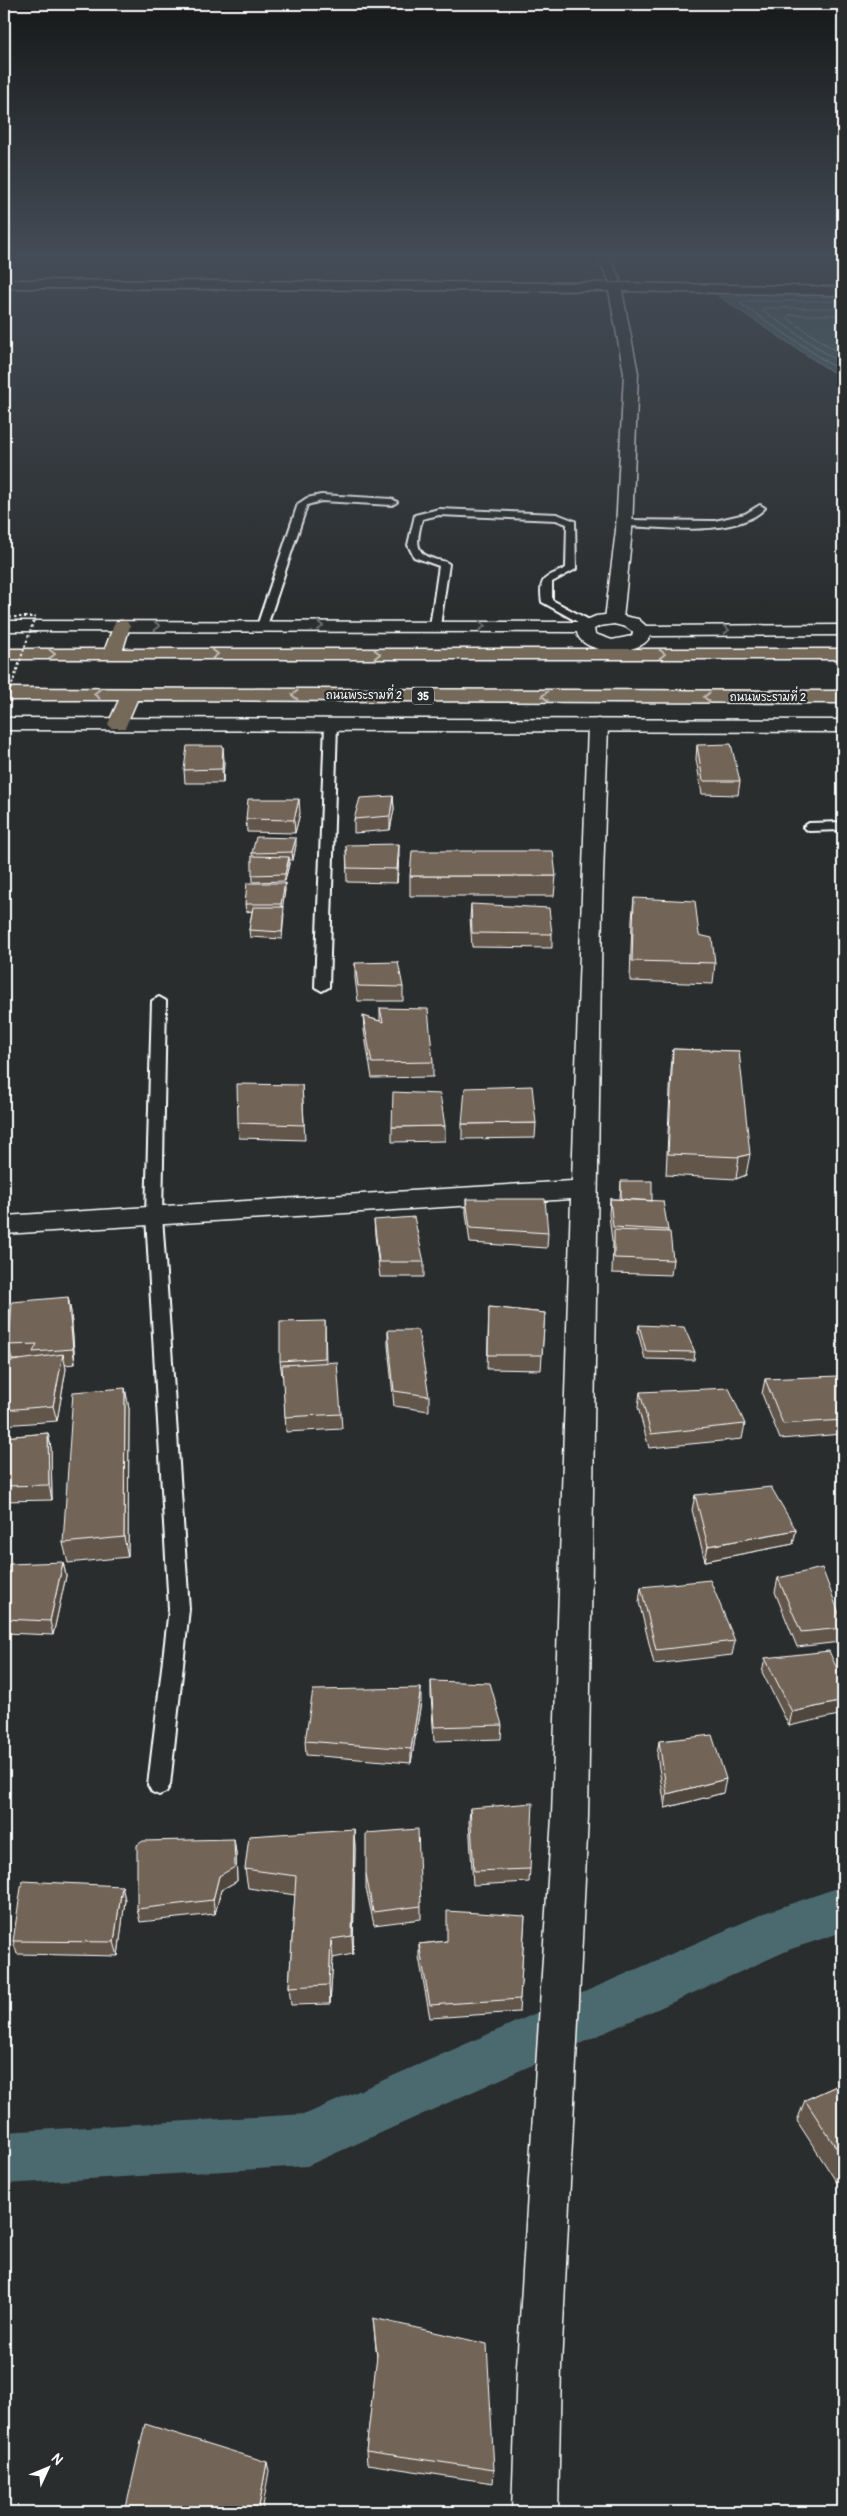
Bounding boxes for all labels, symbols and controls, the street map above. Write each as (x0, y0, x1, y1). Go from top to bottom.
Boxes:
one-way arrow (154, 621, 162, 631)
one-way arrow (316, 621, 324, 631)
one-way arrow (479, 621, 487, 631)
one-way arrow (722, 625, 730, 635)
one-way arrow (49, 649, 57, 659)
one-way arrow (212, 649, 219, 659)
one-way arrow (374, 649, 382, 659)
one-way arrow (659, 649, 667, 659)
street label: ถนนพระรามที่ 2 (326, 684, 402, 702)
street label: ถนนพระรามที่ 2 (730, 686, 806, 704)
road number: 35 (412, 688, 434, 704)
one-way arrow (93, 689, 100, 699)
one-way arrow (290, 690, 298, 700)
one-way arrow (540, 691, 548, 701)
one-way arrow (703, 692, 710, 702)
north arrow (22, 2444, 72, 2494)
text: N (48, 2450, 66, 2469)

